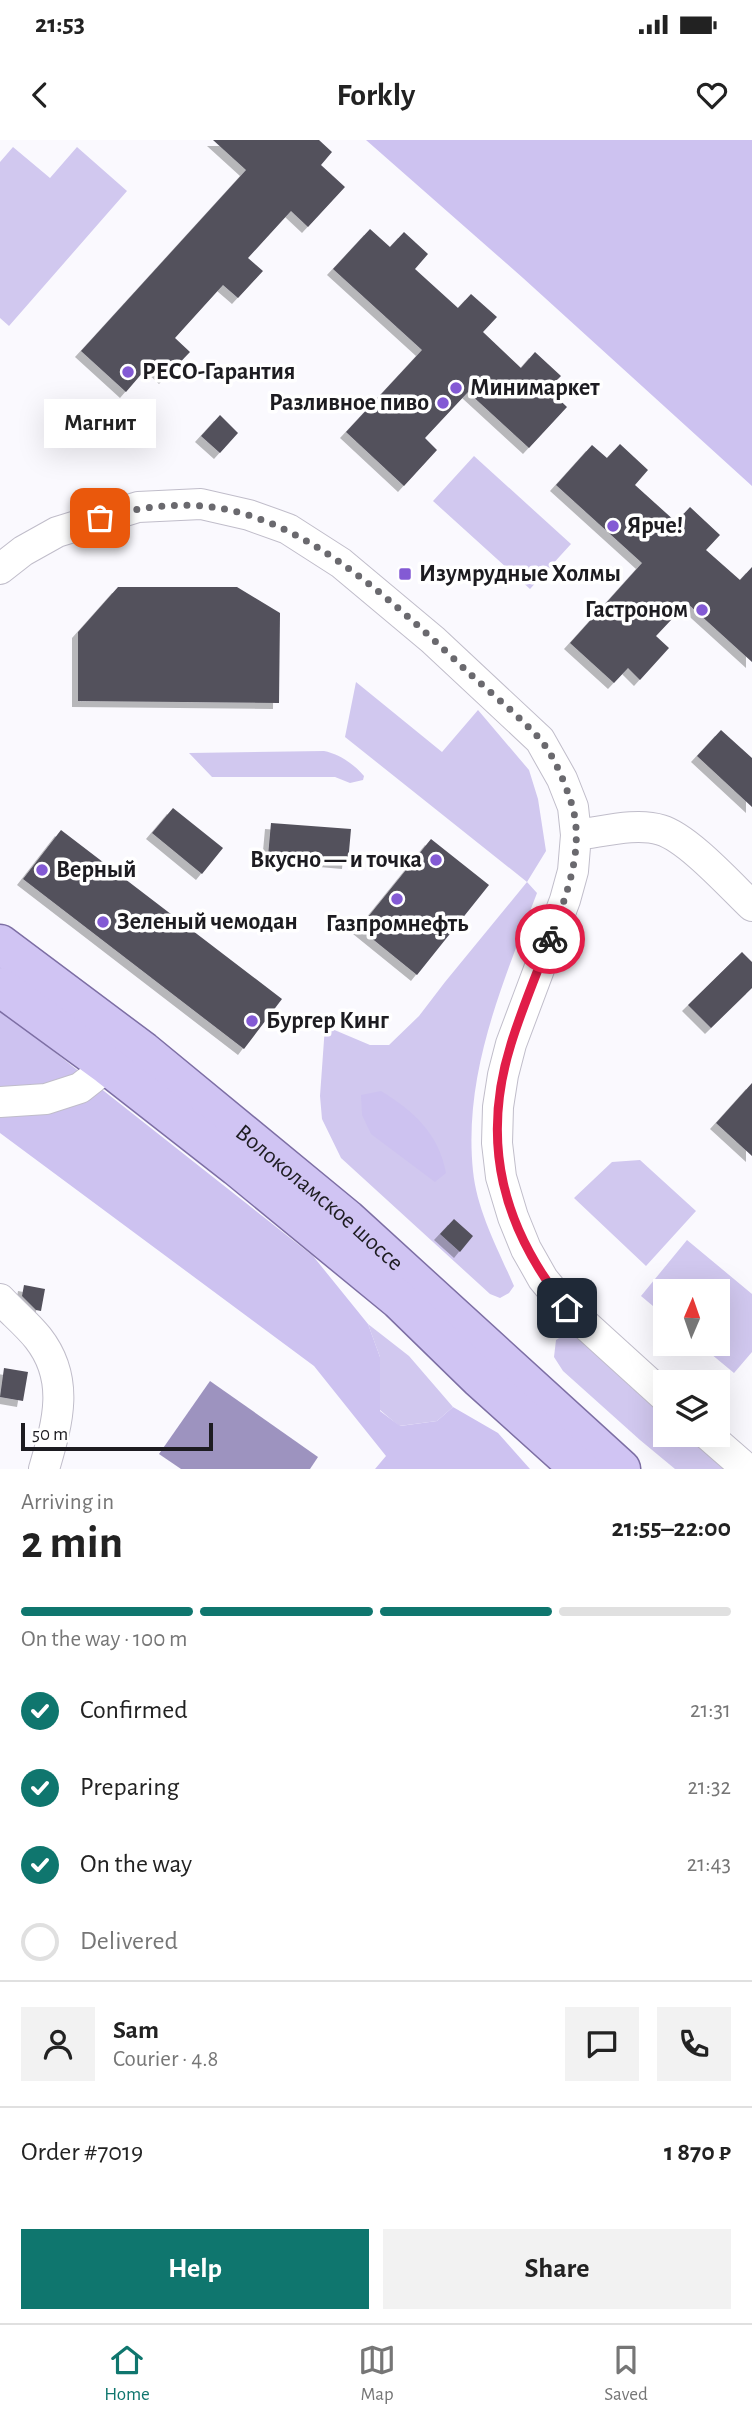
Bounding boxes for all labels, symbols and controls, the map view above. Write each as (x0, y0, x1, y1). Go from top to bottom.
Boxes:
text: 21:53 (35, 11, 85, 37)
icon: back (21, 76, 59, 114)
icon: heart (693, 76, 731, 114)
text: Forkly (337, 79, 415, 111)
place label: РЕСО-Гарантия (142, 360, 295, 384)
marker: РЕСО-Гарантия (120, 364, 136, 380)
place label: Минимаркет (470, 376, 600, 400)
marker: Минимаркет (448, 380, 464, 396)
place label: Разливное пиво (269, 391, 429, 415)
marker: Разливное пиво (435, 395, 451, 411)
callout: Магнит (44, 399, 156, 448)
text: Магнит (64, 412, 136, 435)
pin (70, 488, 130, 548)
icon: bag (81, 499, 119, 537)
place label: Ярче! (627, 514, 683, 538)
marker: Ярче! (605, 518, 621, 534)
place label: Изумрудные Холмы (419, 562, 621, 586)
marker: Изумрудные Холмы (397, 566, 413, 582)
place label: Гастроном (585, 598, 688, 622)
marker: Гастроном (694, 602, 710, 618)
place label: Вкусно — и точка (250, 848, 422, 872)
marker: Вкусно — и точка (428, 852, 444, 868)
place label: Верный (56, 858, 136, 882)
marker: Верный (34, 862, 50, 878)
marker: Газпромнефть (389, 891, 405, 907)
courier (515, 904, 585, 974)
place label: Зеленый чемодан (117, 910, 298, 934)
place label: Газпромнефть (326, 912, 468, 936)
marker: Зеленый чемодан (95, 914, 111, 930)
icon: bike (531, 920, 569, 958)
place label: Бургер Кинг (266, 1009, 389, 1033)
marker: Бургер Кинг (244, 1013, 260, 1029)
street label: Волоколамское шоссе (231, 1120, 408, 1276)
pin (537, 1278, 597, 1338)
north arrow (653, 1279, 730, 1356)
map controls (653, 1279, 730, 1447)
icon: home (548, 1289, 586, 1327)
button: layers (653, 1370, 730, 1447)
scale bar (21, 1420, 214, 1452)
text: 50 m (32, 1425, 68, 1444)
text: Arriving in (21, 1491, 114, 1514)
text: 21:55–22:00 (611, 1515, 731, 1541)
text: 2 min (21, 1520, 123, 1566)
text: On the way · 100 m (21, 1628, 188, 1651)
icon: check (21, 1692, 59, 1730)
text: Confirmed (80, 1697, 188, 1723)
text: 21:31 (690, 1699, 731, 1722)
icon: check (21, 1769, 59, 1807)
text: Preparing (80, 1774, 179, 1800)
text: 21:32 (687, 1776, 731, 1799)
icon: check (21, 1846, 59, 1884)
text: On the way (80, 1851, 192, 1877)
text: 21:43 (687, 1853, 731, 1876)
text: Delivered (80, 1928, 178, 1954)
button: person (21, 2007, 95, 2081)
button: chat (565, 2007, 639, 2081)
button: phone (657, 2007, 731, 2081)
text: Sam (113, 2017, 159, 2043)
text: Courier · 4.8 (113, 2048, 218, 2071)
text: Order #7019 (21, 2139, 143, 2165)
text: 1 870 ₽ (664, 2139, 731, 2165)
button: Help (21, 2229, 369, 2309)
button: Share (383, 2229, 731, 2309)
tab: Home (104, 2341, 150, 2406)
tab: Map (358, 2341, 396, 2406)
tab: Saved (604, 2341, 648, 2406)

